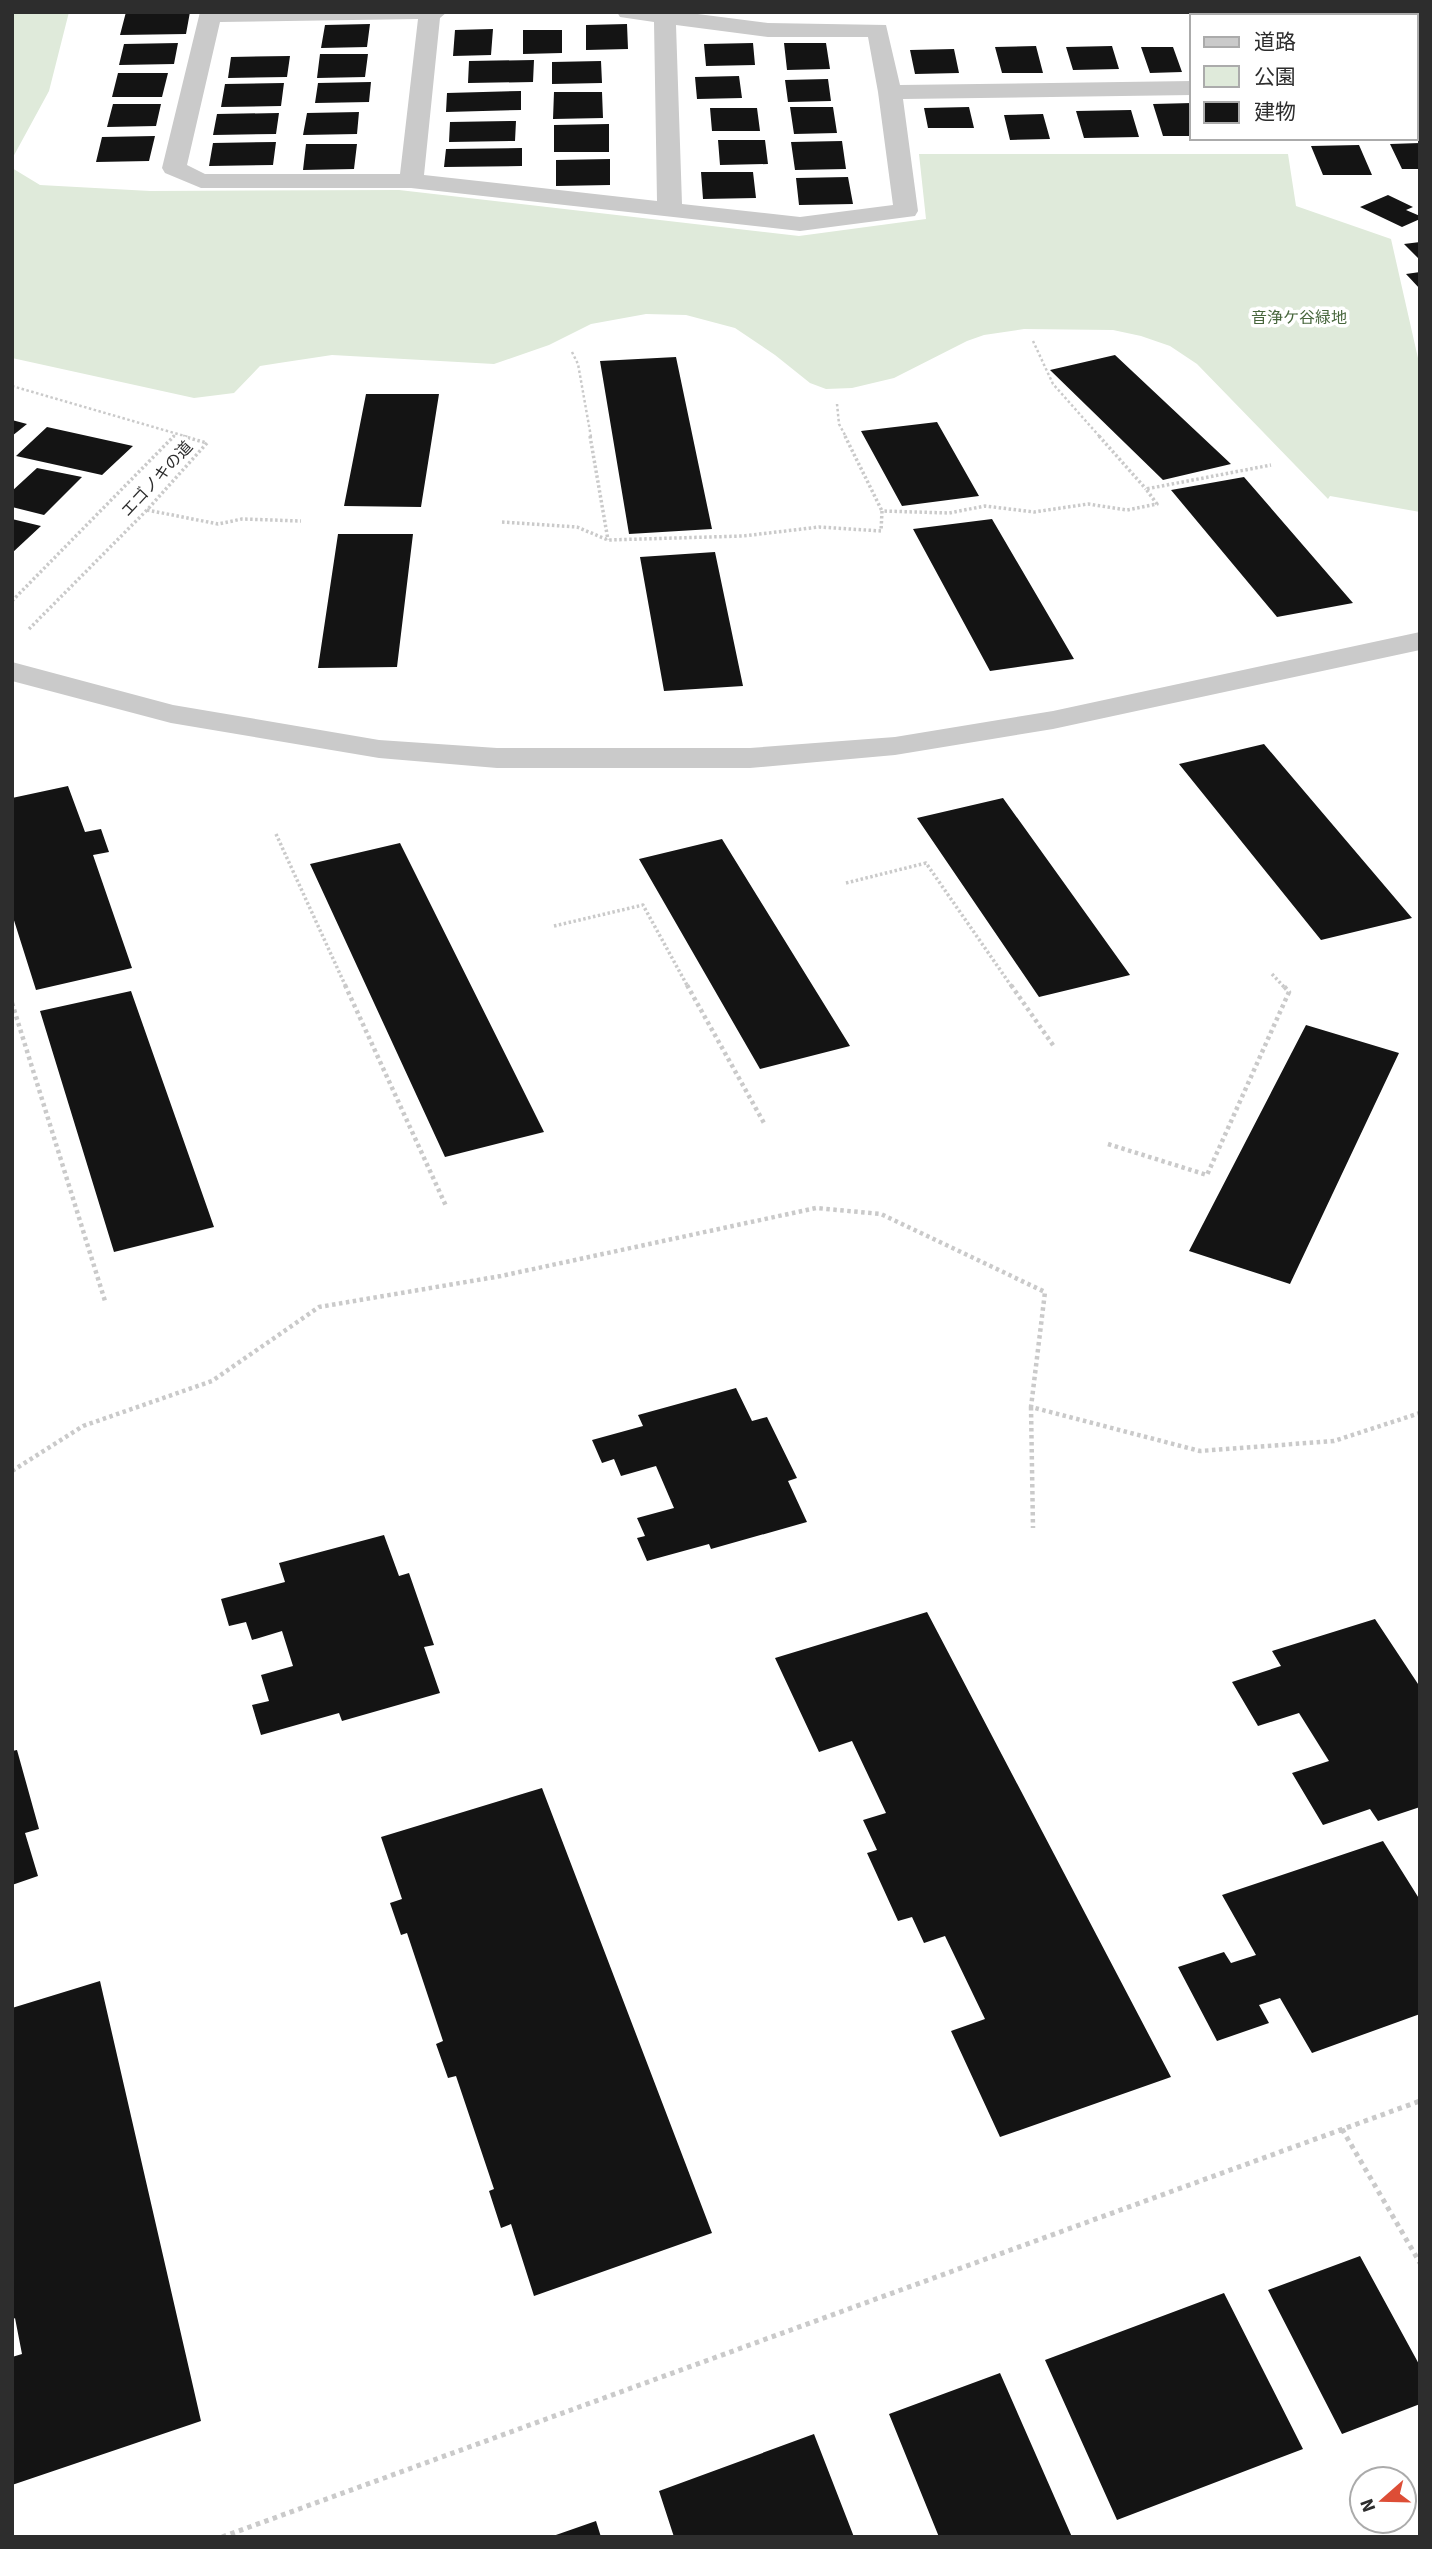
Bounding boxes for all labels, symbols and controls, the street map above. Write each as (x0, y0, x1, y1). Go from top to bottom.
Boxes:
legend (1190, 14, 1418, 140)
text: 道路 (1254, 27, 1296, 57)
text: 公園 (1254, 62, 1296, 92)
text: 建物 (1254, 97, 1296, 127)
park label: 音浄ケ谷緑地 (1251, 307, 1347, 329)
street label: エゴノキの道 (116, 436, 198, 522)
north arrow (1348, 2465, 1418, 2535)
text: N (1354, 2495, 1383, 2516)

